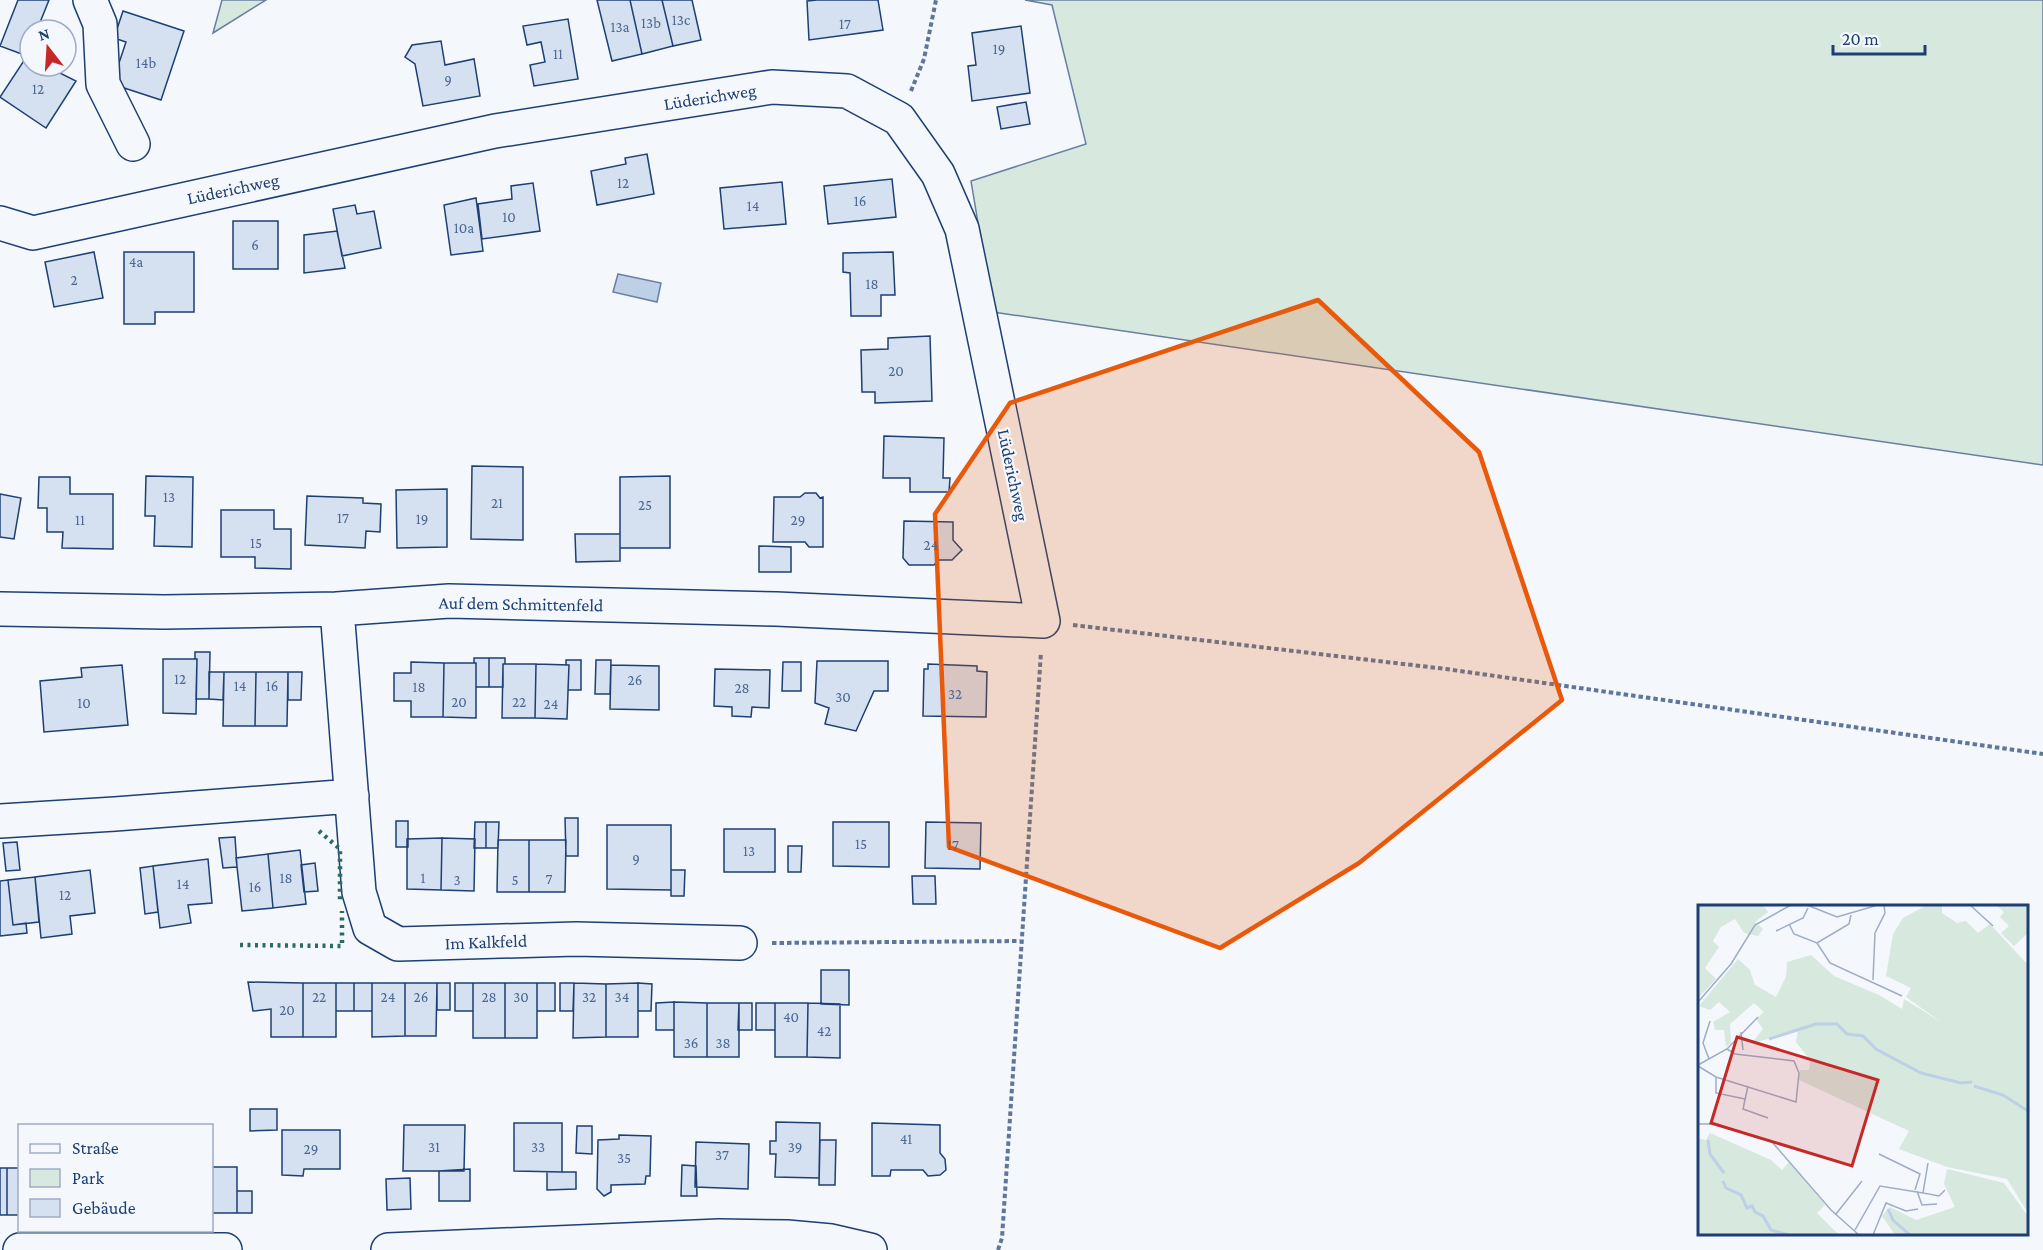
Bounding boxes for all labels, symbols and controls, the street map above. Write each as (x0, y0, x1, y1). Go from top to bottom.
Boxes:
house number: 13c (672, 12, 691, 28)
house number: 13b (641, 15, 661, 31)
house number: 17 (839, 16, 851, 32)
north arrow (18, 18, 78, 78)
scale bar (1833, 18, 1924, 56)
house number: 13a (610, 19, 630, 35)
text: N (36, 24, 52, 44)
text: 20 m (1842, 29, 1879, 49)
house number: 19 (993, 41, 1005, 57)
house number: 11 (553, 46, 563, 62)
house number: 14b (136, 55, 156, 71)
house number: 9 (444, 72, 452, 88)
street label: Lüderichweg (662, 80, 758, 114)
house number: 12 (32, 81, 44, 97)
street label: Lüderichweg (185, 169, 281, 209)
house number: 12 (617, 175, 629, 191)
house number: 16 (854, 193, 866, 209)
house number: 14 (747, 198, 759, 214)
house number: 10 (502, 209, 516, 225)
house number: 10a (454, 220, 474, 236)
house number: 6 (251, 237, 259, 253)
house number: 4a (129, 254, 143, 270)
house number: 2 (70, 272, 78, 288)
house number: 18 (865, 276, 879, 292)
house number: 20 (888, 363, 904, 379)
street label: Lüderichweg (993, 427, 1033, 523)
house number: 13 (163, 489, 175, 505)
house number: 21 (491, 495, 503, 511)
house number: 25 (638, 497, 652, 513)
house number: 17 (337, 510, 349, 526)
house number: 19 (416, 511, 428, 527)
house number: 11 (75, 512, 85, 528)
house number: 29 (791, 512, 805, 528)
house number: 15 (250, 535, 262, 551)
house number: 24 (924, 537, 938, 553)
street label: Auf dem Schmittenfeld (438, 593, 604, 615)
house number: 12 (174, 671, 186, 687)
house number: 26 (628, 672, 642, 688)
house number: 14 (234, 678, 246, 694)
house number: 16 (266, 678, 278, 694)
house number: 18 (412, 679, 426, 695)
house number: 28 (734, 680, 750, 696)
house number: 32 (948, 686, 962, 702)
house number: 30 (835, 689, 851, 705)
house number: 20 (451, 694, 467, 710)
house number: 22 (512, 694, 526, 710)
house number: 10 (77, 695, 91, 711)
house number: 24 (544, 696, 558, 712)
house number: 15 (855, 836, 867, 852)
house number: 17 (947, 837, 959, 853)
house number: 13 (743, 843, 755, 859)
house number: 9 (632, 851, 640, 867)
house number: 18 (279, 870, 293, 886)
house number: 1 (421, 870, 426, 886)
house number: 7 (546, 871, 553, 887)
house number: 3 (453, 872, 461, 888)
house number: 5 (511, 872, 519, 888)
house number: 14 (177, 876, 189, 892)
house number: 16 (249, 879, 261, 895)
house number: 12 (59, 887, 71, 903)
inset map (1698, 905, 2028, 1235)
street label: Im Kalkfeld (444, 931, 528, 953)
house number: 22 (312, 989, 326, 1005)
house number: 24 (381, 989, 395, 1005)
house number: 26 (414, 989, 428, 1005)
house number: 28 (481, 989, 497, 1005)
house number: 30 (513, 989, 529, 1005)
house number: 32 (582, 989, 596, 1005)
house number: 34 (615, 989, 629, 1005)
house number: 20 (279, 1002, 295, 1018)
house number: 40 (783, 1009, 799, 1025)
house number: 42 (817, 1023, 831, 1039)
house number: 36 (684, 1035, 698, 1051)
house number: 38 (715, 1035, 731, 1051)
legend (18, 1124, 213, 1232)
house number: 41 (900, 1131, 912, 1147)
text: Straße (72, 1138, 119, 1158)
house number: 31 (428, 1139, 440, 1155)
house number: 33 (531, 1139, 545, 1155)
house number: 39 (788, 1139, 802, 1155)
house number: 29 (304, 1141, 318, 1157)
house number: 37 (715, 1147, 729, 1163)
house number: 35 (617, 1150, 631, 1166)
text: Park (72, 1168, 104, 1188)
text: Gebäude (72, 1198, 136, 1218)

